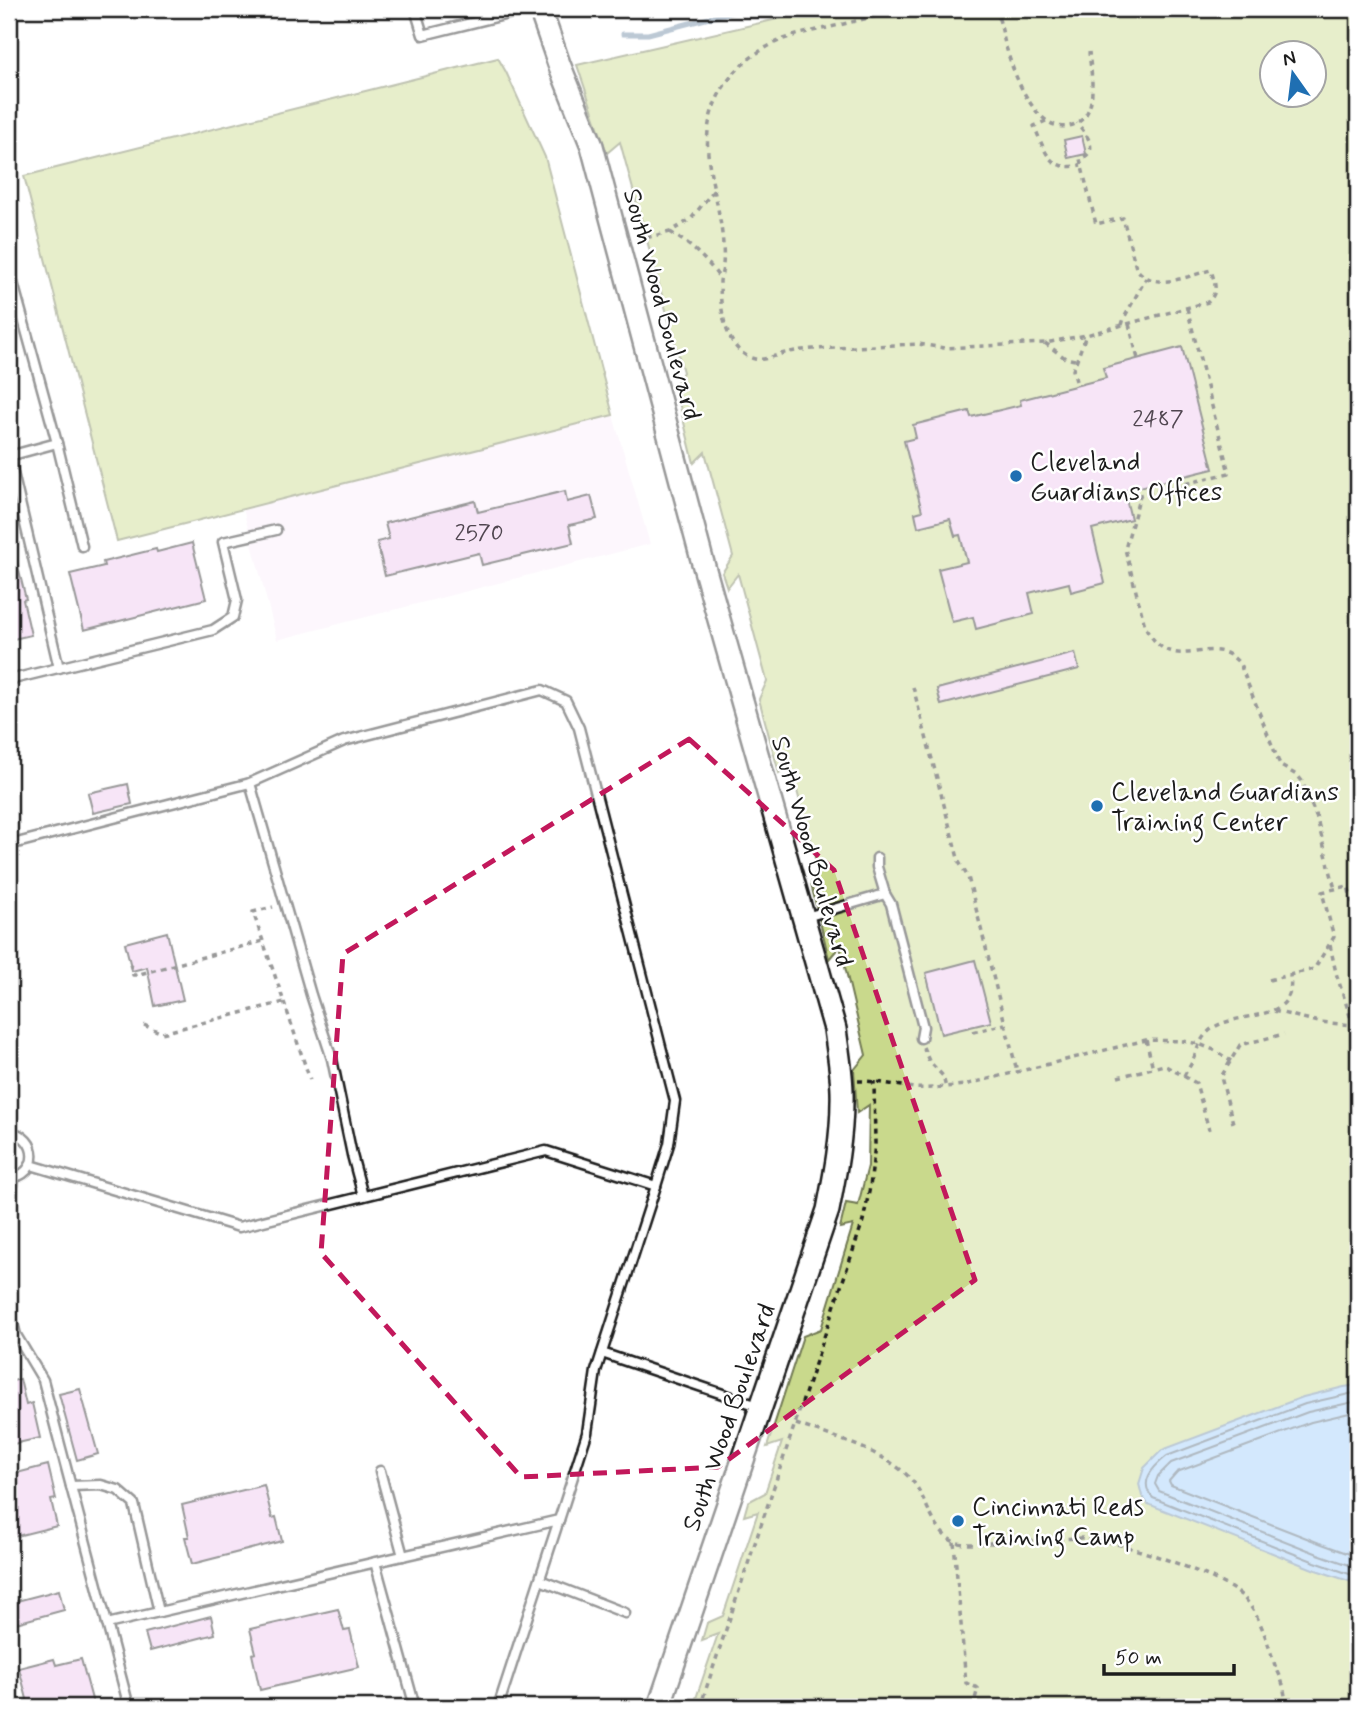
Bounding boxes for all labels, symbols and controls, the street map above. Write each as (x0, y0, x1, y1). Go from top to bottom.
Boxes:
north arrow (1258, 38, 1328, 108)
text: N (1280, 45, 1298, 73)
street label: South Wood Boulevard (614, 185, 708, 424)
house number: 2487 (1132, 405, 1184, 435)
place label: Cleveland Guardians Offices (1030, 446, 1222, 510)
marker: Cleveland Guardians Offices (1008, 468, 1024, 484)
house number: 2570 (454, 519, 504, 549)
street label: South Wood Boulevard (762, 732, 860, 971)
place label: Cleveland Guardians Training Center (1111, 776, 1339, 843)
marker: Cleveland Guardians Training Center (1089, 798, 1105, 814)
street label: South Wood Boulevard (675, 1299, 785, 1536)
place label: Cincinnati Reds Training Camp (972, 1491, 1144, 1558)
marker: Cincinnati Reds Training Camp (950, 1513, 966, 1529)
scale bar (1104, 1632, 1234, 1676)
text: 50 m (1115, 1644, 1162, 1672)

